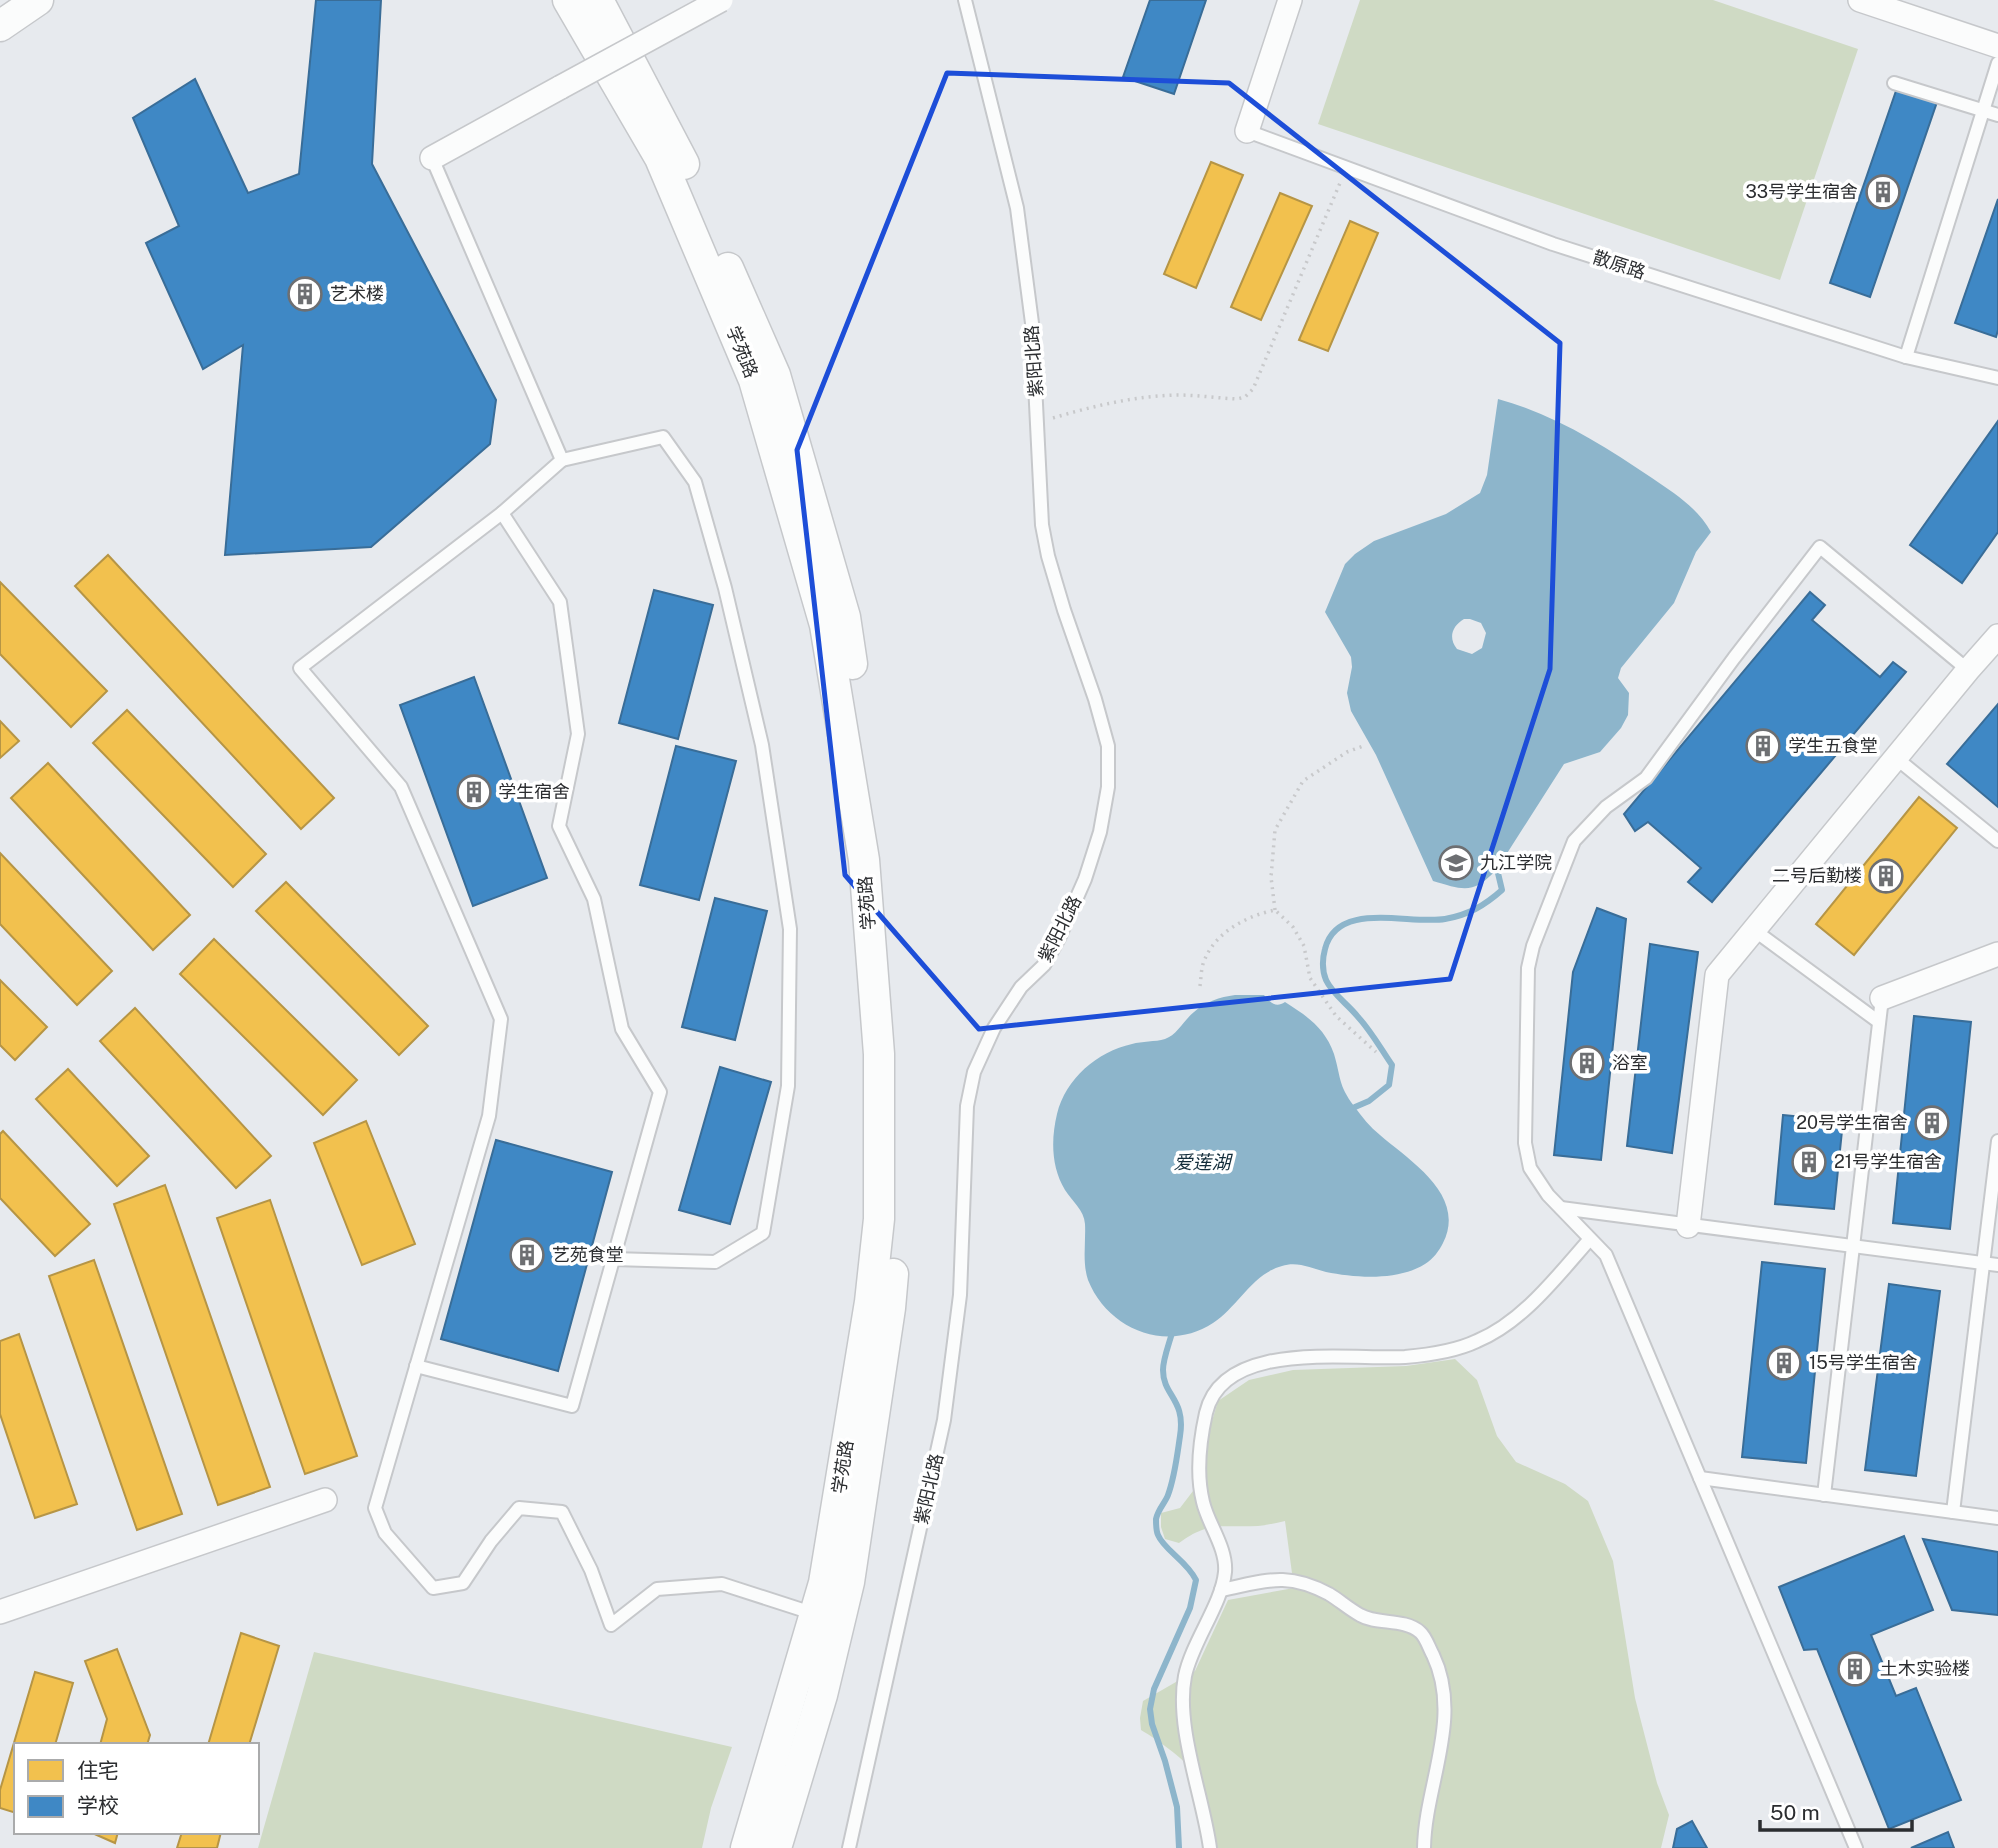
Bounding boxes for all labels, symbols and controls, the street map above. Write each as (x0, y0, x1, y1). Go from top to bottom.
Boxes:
building icon: 33号学生宿舍 (1864, 173, 1902, 211)
place label: 33号学生宿舍 (1745, 181, 1858, 202)
street label: 散原路 (1590, 246, 1648, 283)
building icon: 艺术楼 (286, 275, 324, 313)
place label: 艺术楼 (330, 283, 384, 304)
street label: 学苑路 (723, 323, 762, 381)
street label: 紫阳北路 (1021, 324, 1046, 398)
building icon: 学生五食堂 (1744, 727, 1782, 765)
place label: 学生五食堂 (1788, 735, 1878, 756)
building icon: 学生宿舍 (455, 773, 493, 811)
place label: 学生宿舍 (498, 781, 570, 802)
school or university icon: 九江学院 (1437, 844, 1475, 882)
place label: 九江学院 (1480, 852, 1552, 873)
building icon: 二号后勤楼 (1867, 857, 1905, 895)
place label: 二号后勤楼 (1772, 865, 1862, 886)
street label: 学苑路 (854, 875, 879, 931)
street label: 紫阳北路 (1034, 892, 1085, 966)
building icon: 浴室 (1568, 1044, 1606, 1082)
place label: 浴室 (1612, 1052, 1648, 1073)
building icon: 20号学生宿舍 (1913, 1104, 1951, 1142)
place label: 20号学生宿舍 (1796, 1112, 1908, 1133)
building icon: 21号学生宿舍 (1790, 1143, 1828, 1181)
water label: 爱莲湖 (1173, 1151, 1233, 1173)
place label: 21号学生宿舍 (1834, 1151, 1942, 1172)
building icon: 艺苑食堂 (508, 1236, 546, 1274)
place label: 艺苑食堂 (552, 1244, 624, 1265)
building icon: 15号学生宿舍 (1765, 1344, 1803, 1382)
place label: 15号学生宿舍 (1809, 1352, 1918, 1373)
street label: 学苑路 (828, 1439, 857, 1495)
street label: 紫阳北路 (910, 1451, 947, 1526)
building icon: 土木实验楼 (1836, 1650, 1874, 1688)
place label: 土木实验楼 (1880, 1658, 1970, 1679)
legend (14, 1743, 259, 1834)
text: 住宅 (77, 1758, 119, 1783)
scale bar (1760, 1788, 1912, 1832)
text: 学校 (77, 1793, 119, 1818)
text: 50 m (1770, 1800, 1820, 1825)

